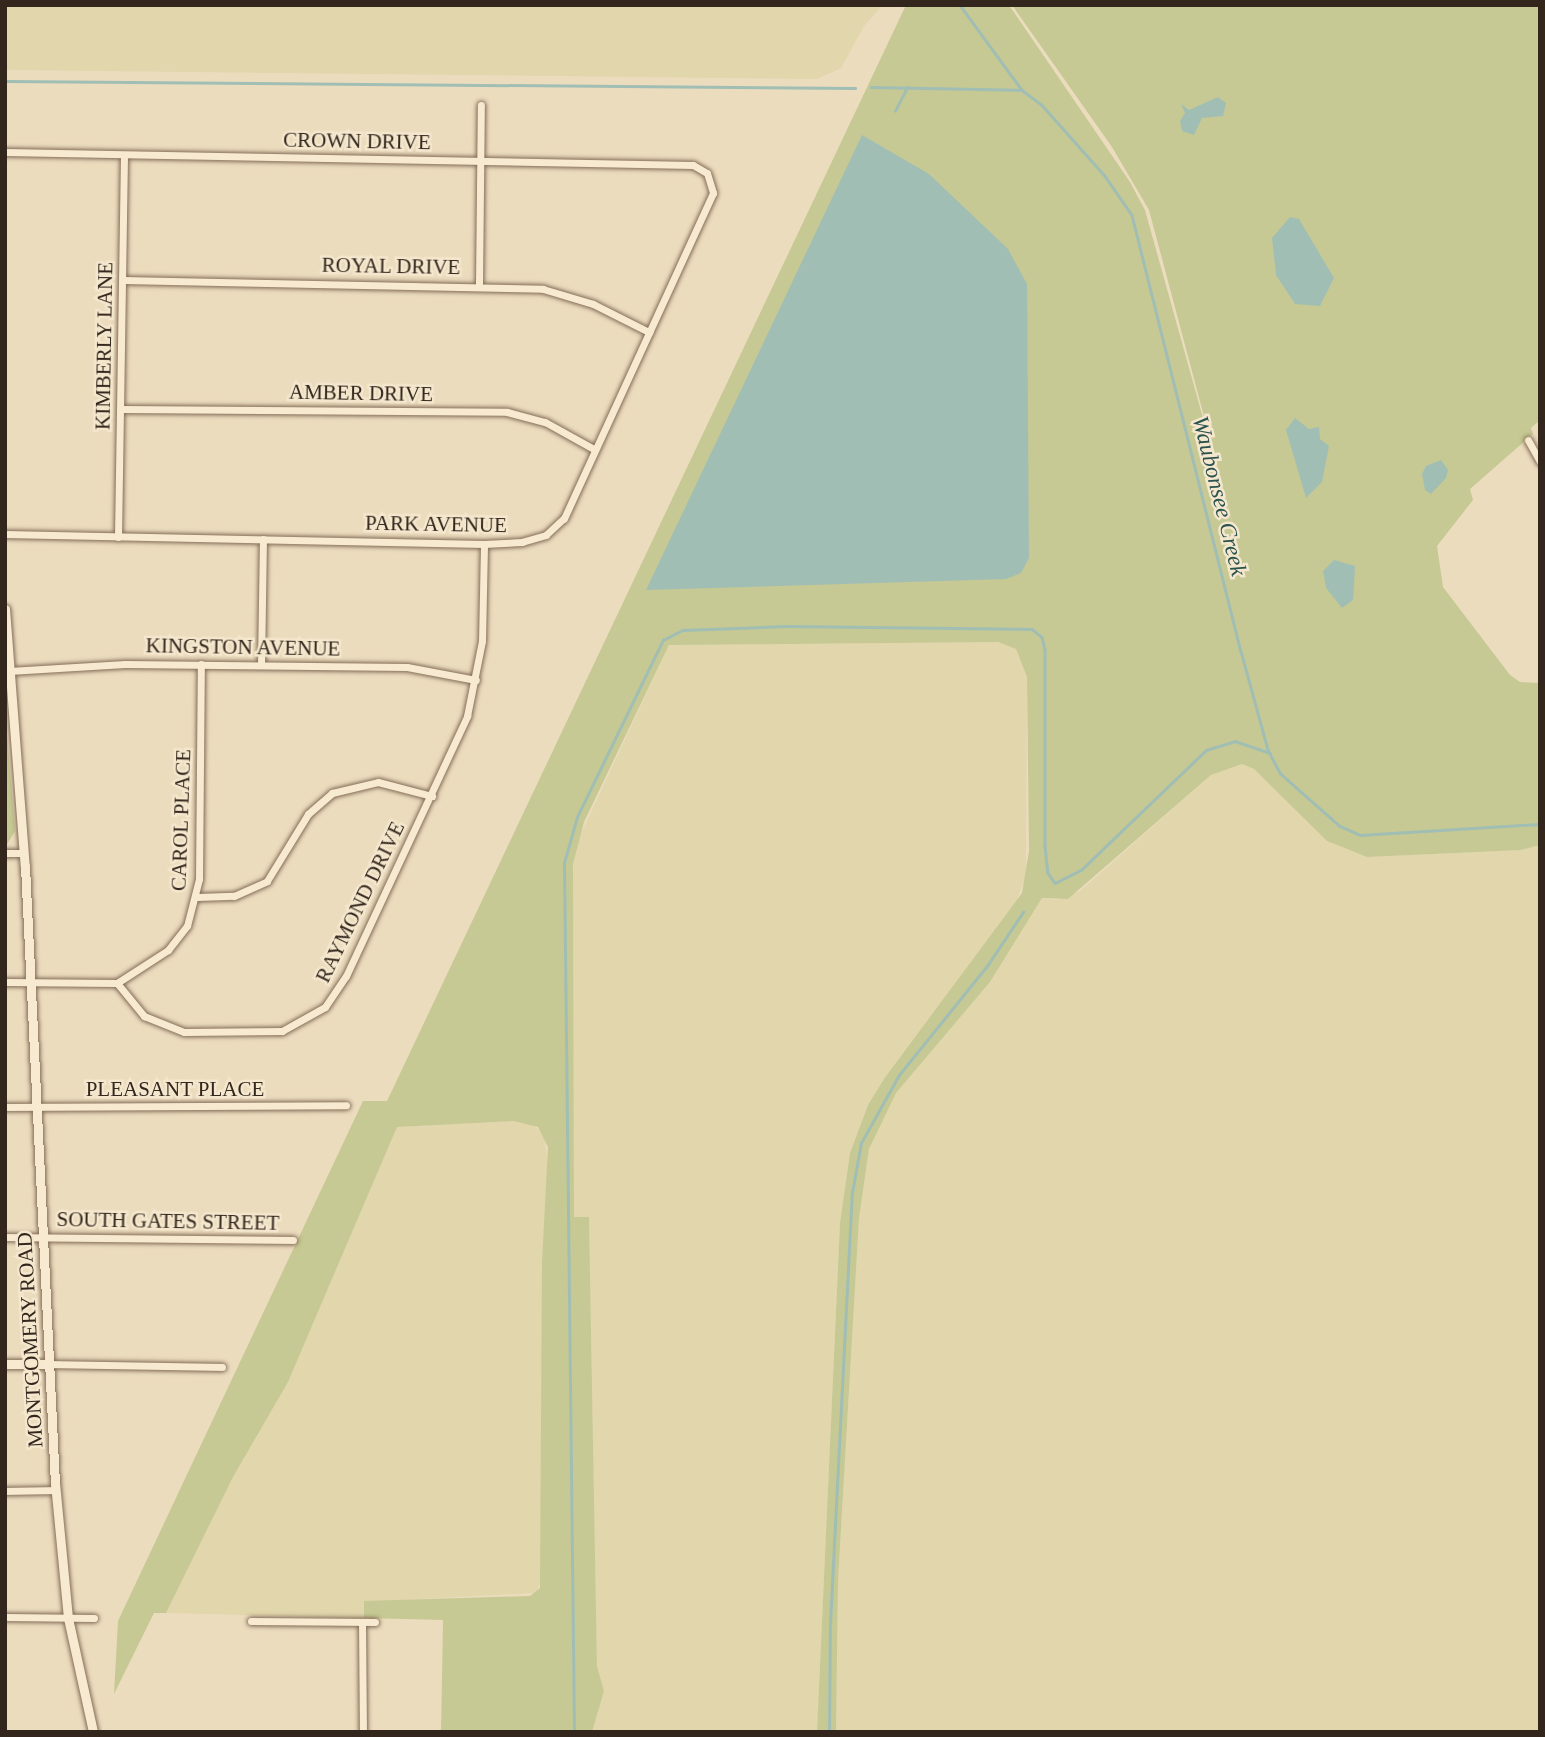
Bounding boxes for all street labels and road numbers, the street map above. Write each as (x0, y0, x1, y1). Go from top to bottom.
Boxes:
street label: CROWN DRIVE (283, 127, 431, 155)
street label: ROYAL DRIVE (321, 252, 461, 280)
street label: KIMBERLY LANE (90, 261, 118, 431)
street label: AMBER DRIVE (289, 379, 433, 407)
street label: PARK AVENUE (364, 510, 508, 538)
street label: KINGSTON AVENUE (145, 633, 341, 661)
street label: CAROL PLACE (166, 748, 196, 892)
street label: RAYMOND DRIVE (310, 817, 410, 987)
street label: PLEASANT PLACE (85, 1076, 265, 1102)
street label: SOUTH GATES STREET (56, 1206, 280, 1236)
street label: MONTGOMERY ROAD (12, 1231, 48, 1449)

